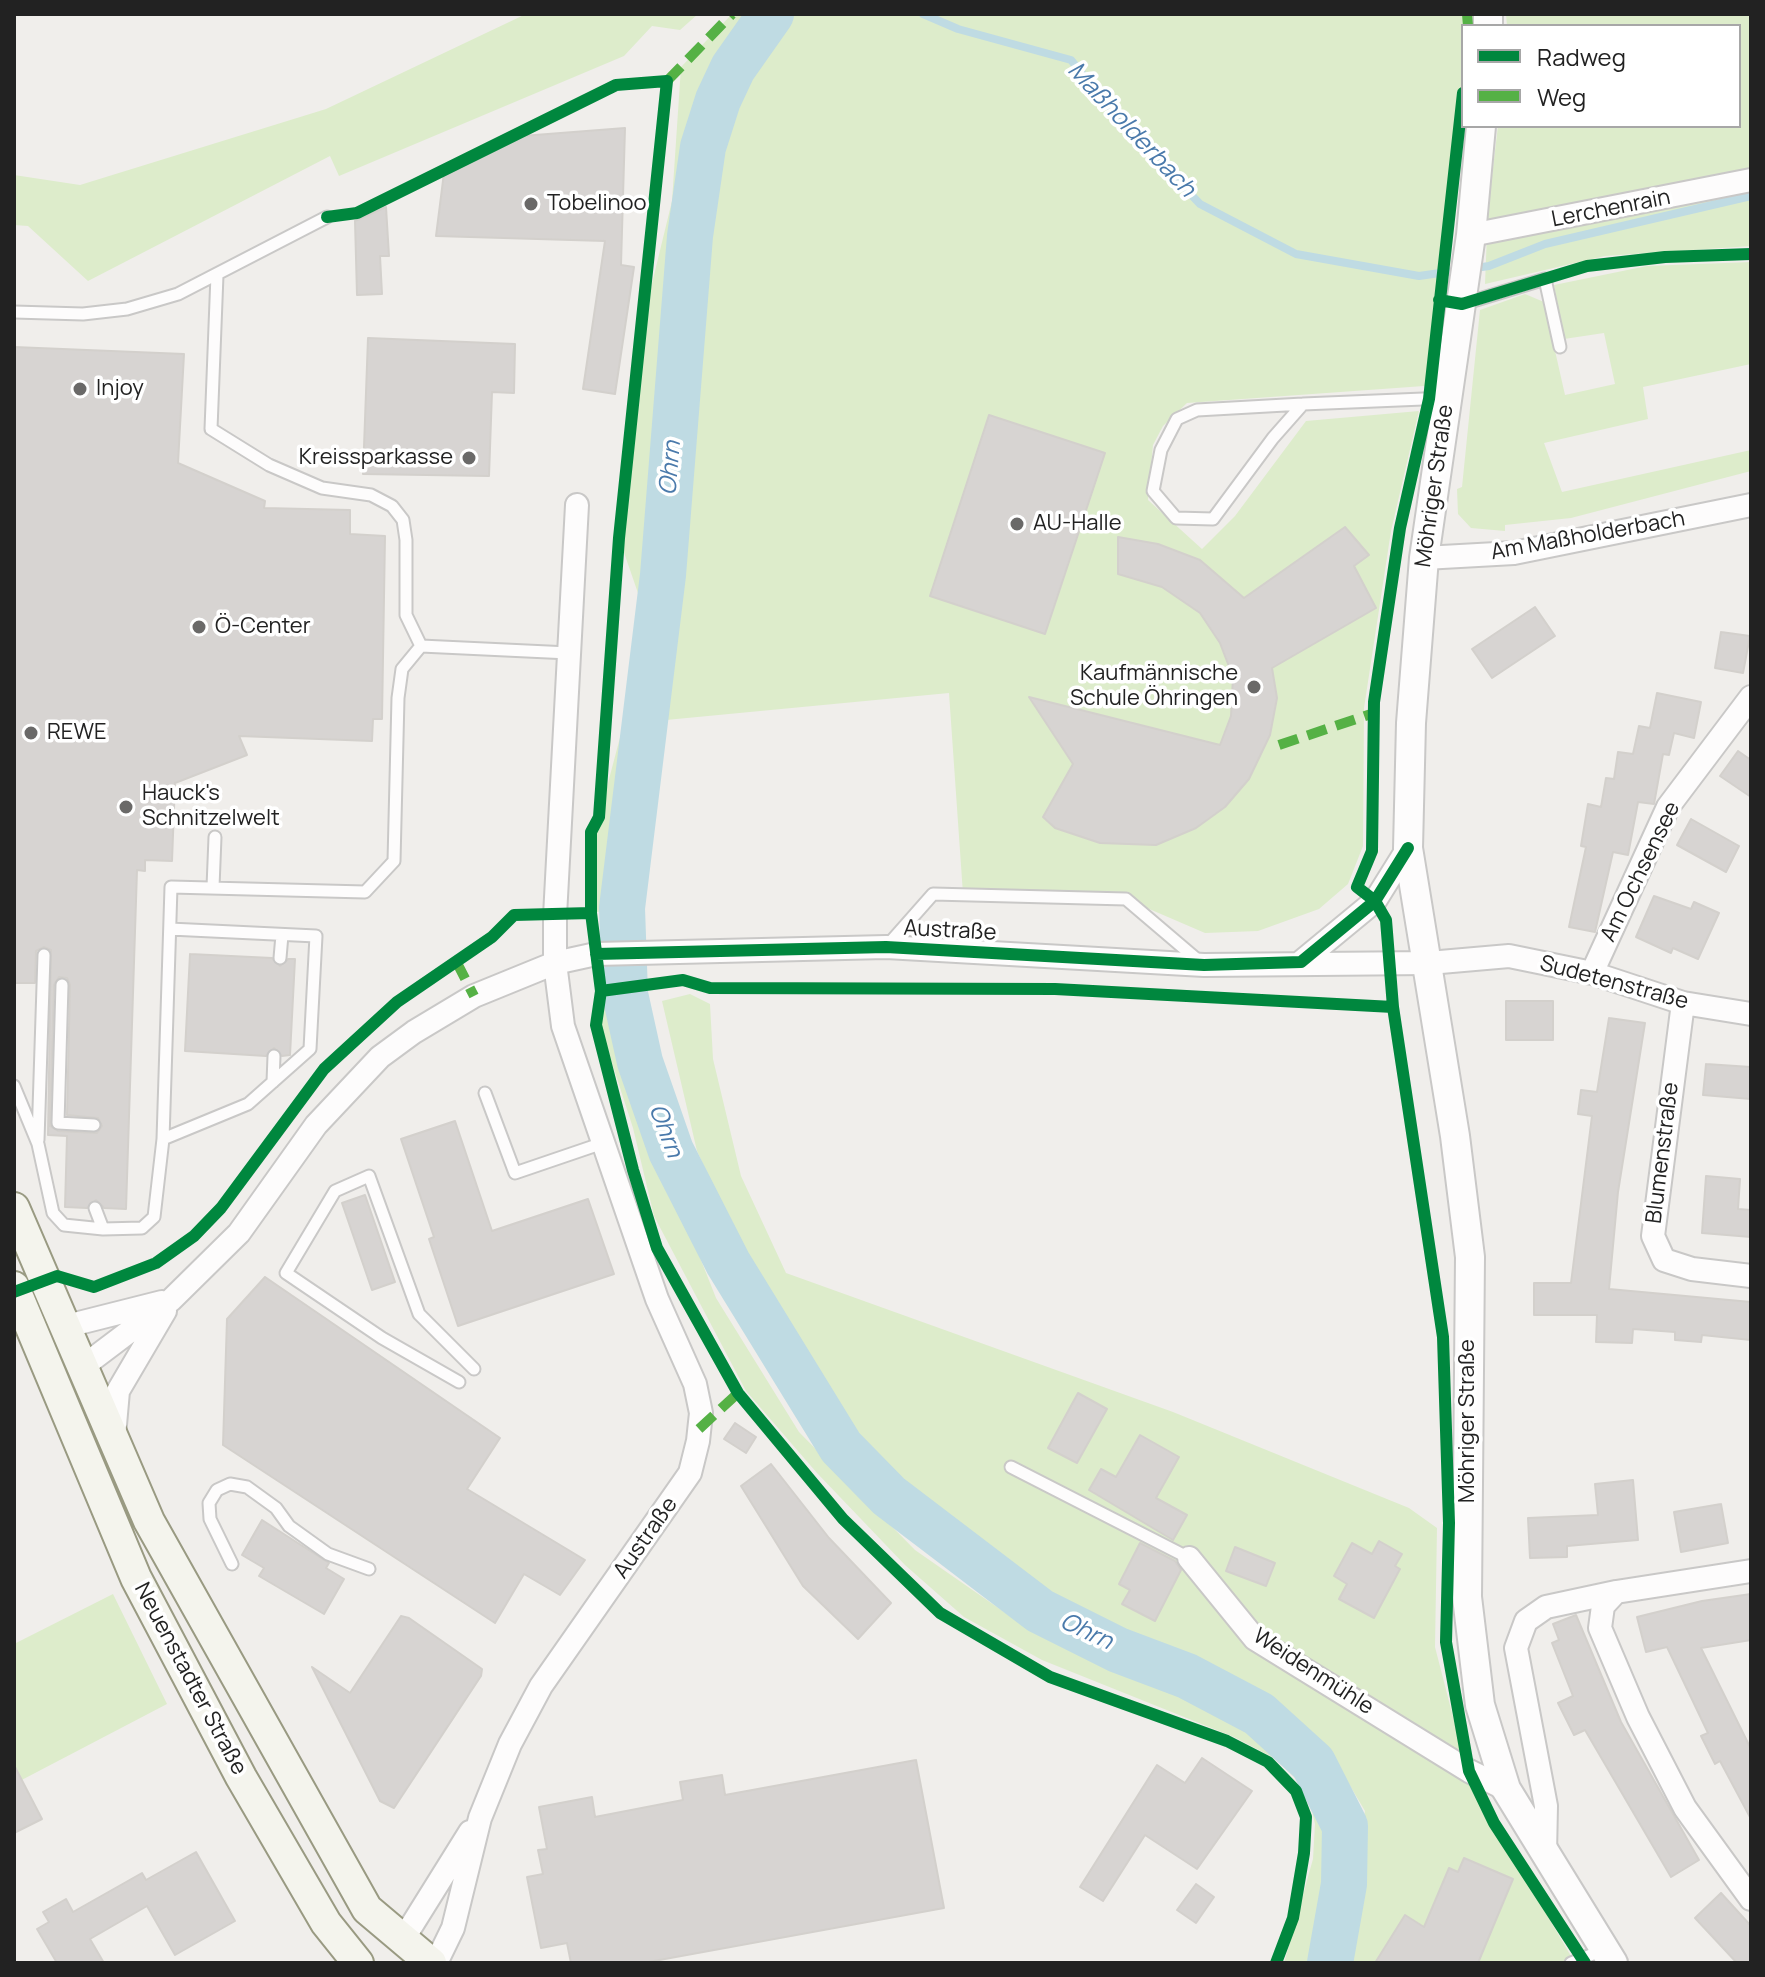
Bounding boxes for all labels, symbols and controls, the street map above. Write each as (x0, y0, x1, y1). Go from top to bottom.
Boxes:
legend (1461, 24, 1741, 128)
text: Radweg (1537, 40, 1626, 73)
water label: Maßholderbach (1061, 57, 1201, 203)
text: Weg (1537, 80, 1586, 113)
street label: Lerchenrain (1549, 185, 1673, 233)
place label: Tobelinoo (547, 191, 647, 217)
marker: Tobelinoo (522, 195, 540, 213)
place label: Injoy (96, 376, 144, 402)
marker: Injoy (71, 380, 89, 398)
street label: Möhriger Straße (1411, 403, 1459, 569)
water label: Ohrn (654, 440, 688, 496)
place label: Kreissparkasse (299, 445, 453, 471)
marker: Kreissparkasse (460, 449, 478, 467)
street label: Am Maßholderbach (1489, 506, 1687, 566)
place label: AU-Halle (1033, 511, 1122, 537)
marker: AU-Halle (1008, 515, 1026, 533)
place label: Ö-Center (215, 614, 311, 640)
marker: Ö-Center (190, 618, 208, 636)
place label: Kaufmännische Schule Öhringen (1070, 661, 1238, 712)
marker: Kaufmännische Schule Öhringen (1245, 678, 1263, 696)
place label: REWE (47, 720, 107, 746)
marker: REWE (22, 724, 40, 742)
place label: Hauck's Schnitzelwelt (142, 781, 280, 832)
marker: Hauck's Schnitzelwelt (117, 798, 135, 816)
street label: Am Ochsensee (1596, 798, 1686, 946)
street label: Austraße (903, 915, 997, 947)
street label: Sudetenstraße (1537, 951, 1691, 1015)
street label: Blumenstraße (1641, 1081, 1685, 1225)
water label: Ohrn (642, 1100, 688, 1162)
street label: Möhriger Straße (1455, 1339, 1481, 1503)
street label: Austraße (608, 1492, 684, 1584)
street label: Neuenstadter Straße (128, 1578, 252, 1780)
water label: Ohrn (1055, 1607, 1117, 1657)
street label: Weidenmühle (1248, 1623, 1378, 1721)

